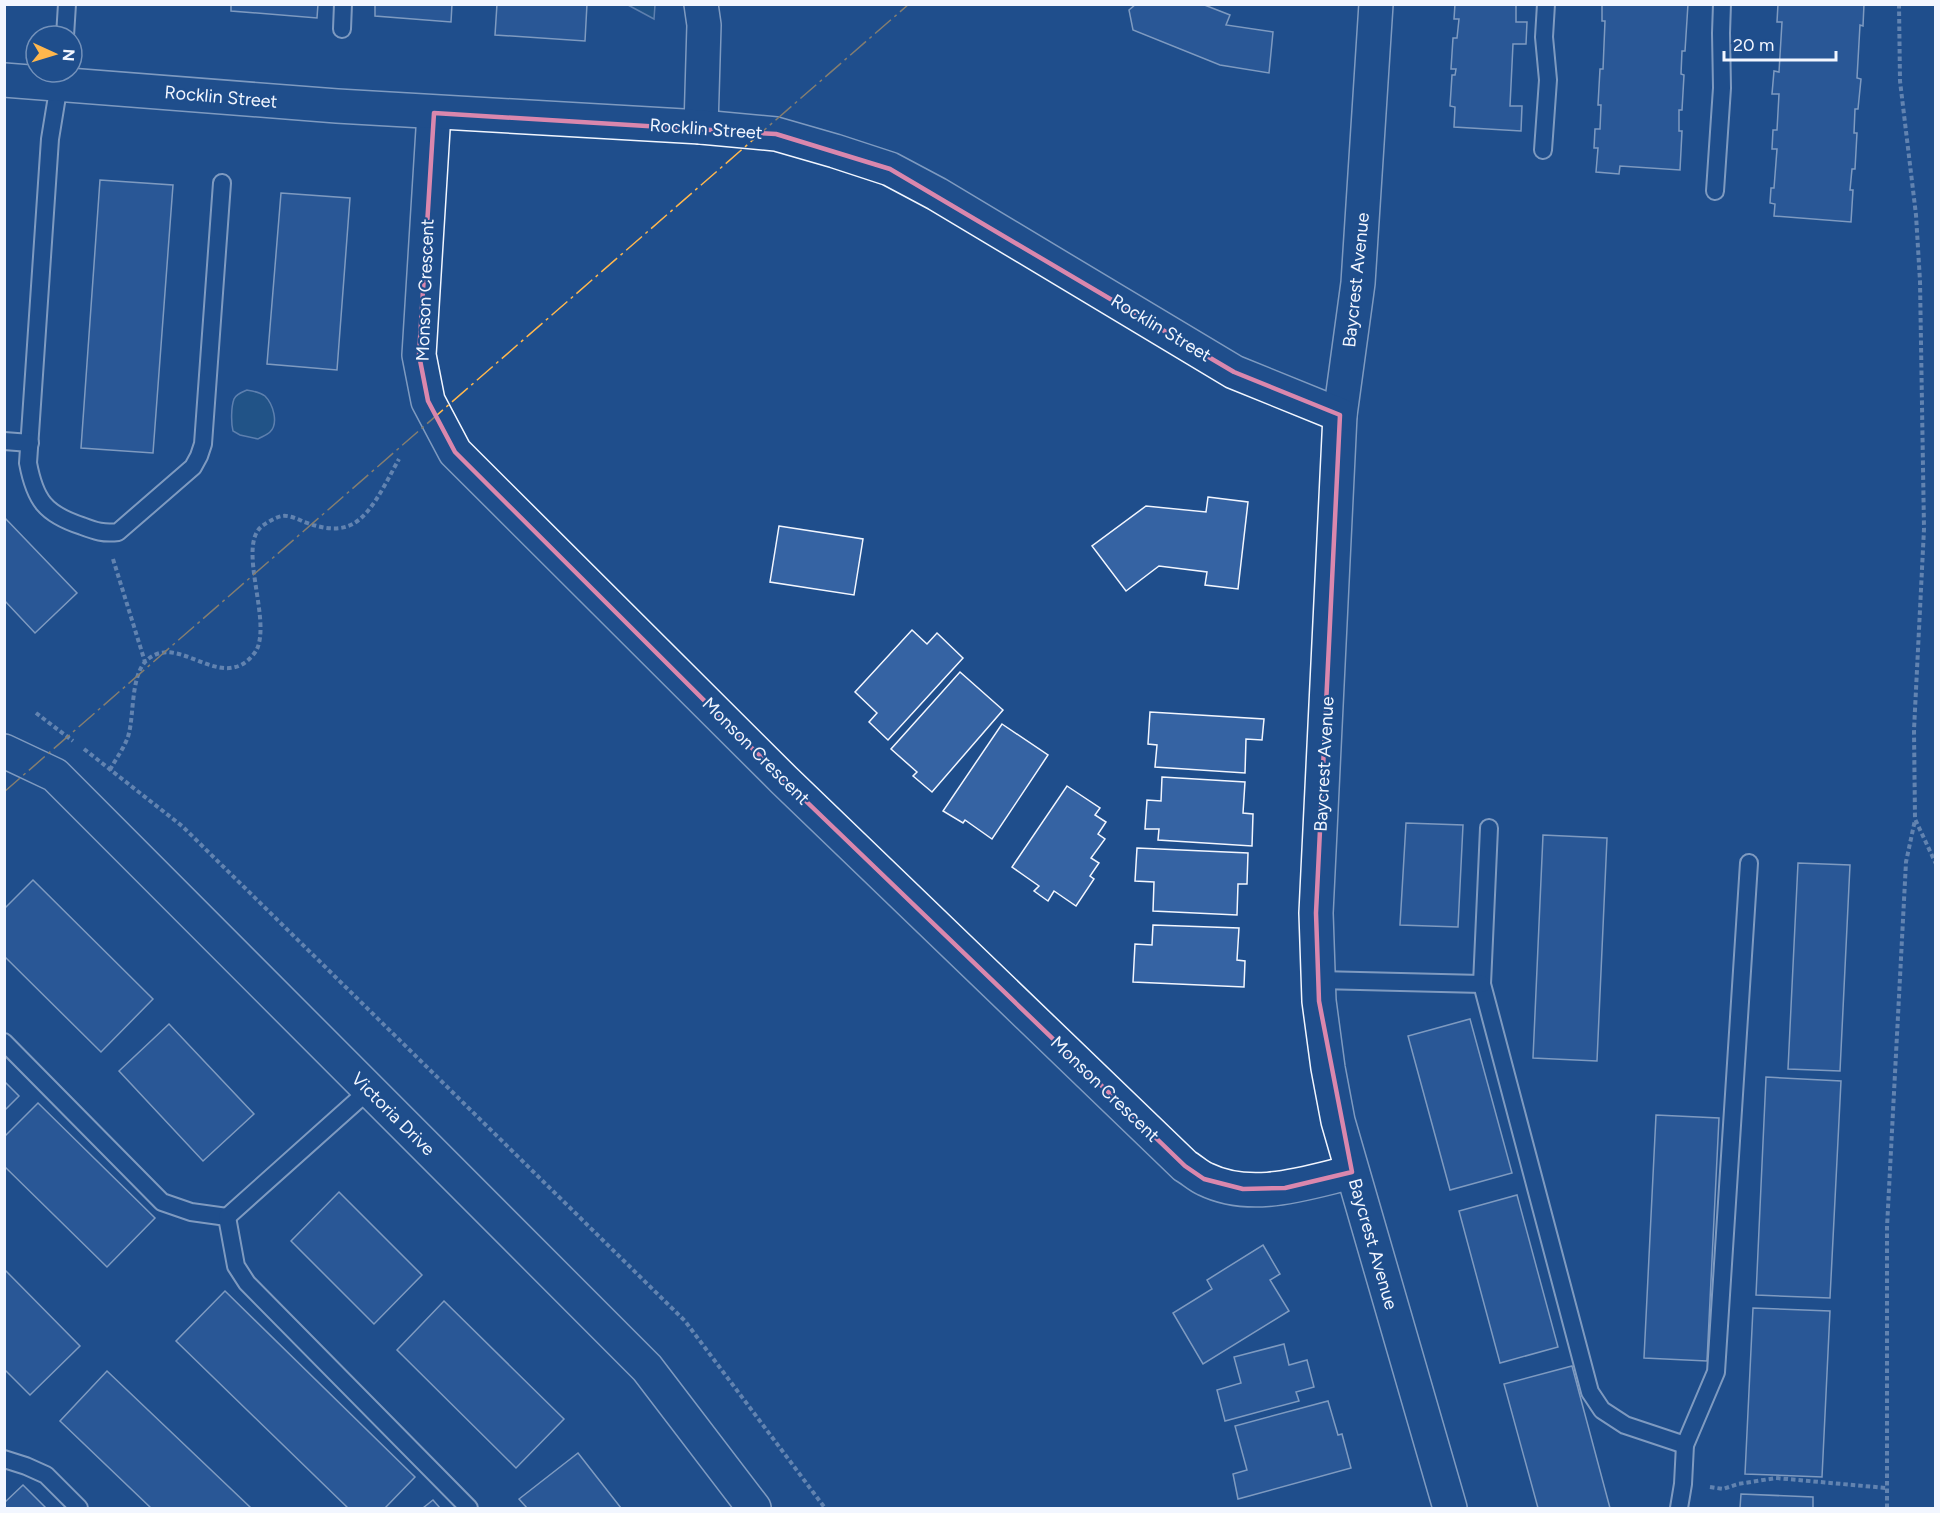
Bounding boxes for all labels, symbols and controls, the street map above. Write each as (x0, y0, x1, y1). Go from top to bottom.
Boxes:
north arrow (24, 24, 84, 84)
scale bar (1724, 24, 1836, 62)
text: 20 m (1733, 34, 1774, 56)
text: N (59, 48, 78, 62)
street label: Rocklin Street (164, 81, 279, 113)
street label: Rocklin Street (649, 114, 763, 144)
street label: Baycrest Avenue (1338, 211, 1374, 349)
street label: Monson Crescent (412, 218, 438, 362)
street label: Rocklin Street (1107, 289, 1215, 367)
street label: Monson Crescent (698, 693, 814, 809)
street label: Baycrest Avenue (1309, 696, 1339, 832)
street label: Monson Crescent (1046, 1032, 1164, 1147)
street label: Victoria Drive (347, 1068, 439, 1160)
street label: Baycrest Avenue (1344, 1176, 1402, 1312)

